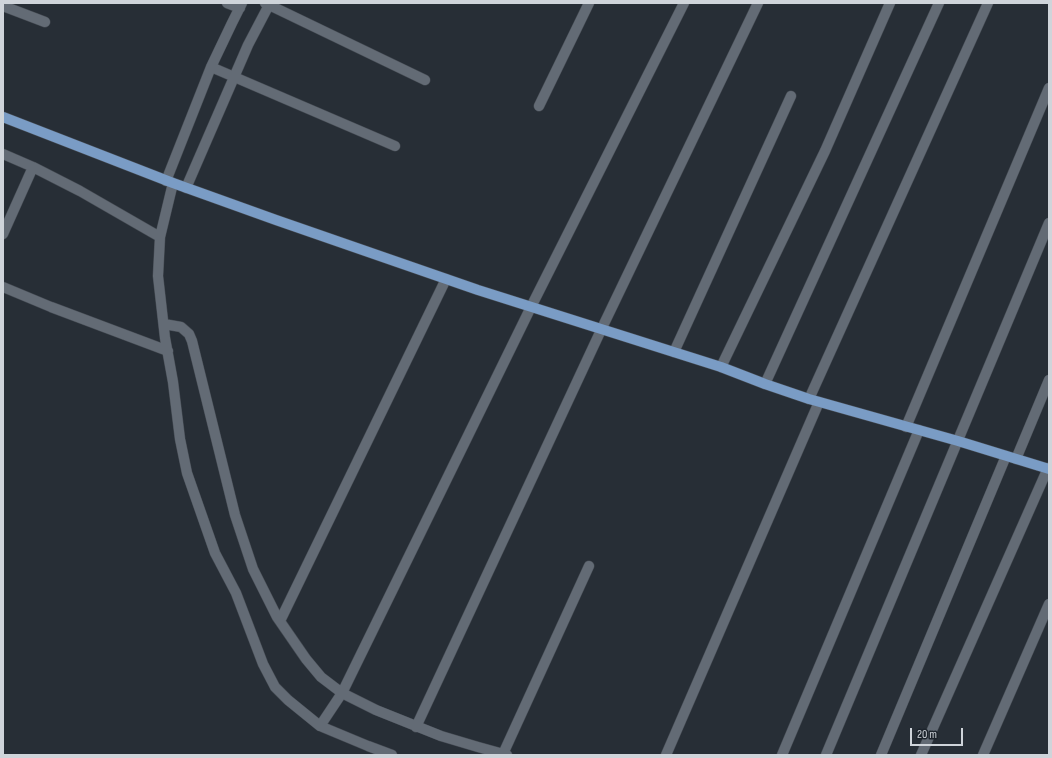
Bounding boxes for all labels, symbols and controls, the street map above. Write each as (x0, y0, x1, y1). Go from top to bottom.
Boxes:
scale bar (912, 720, 965, 746)
text: 20 m (917, 727, 937, 742)

